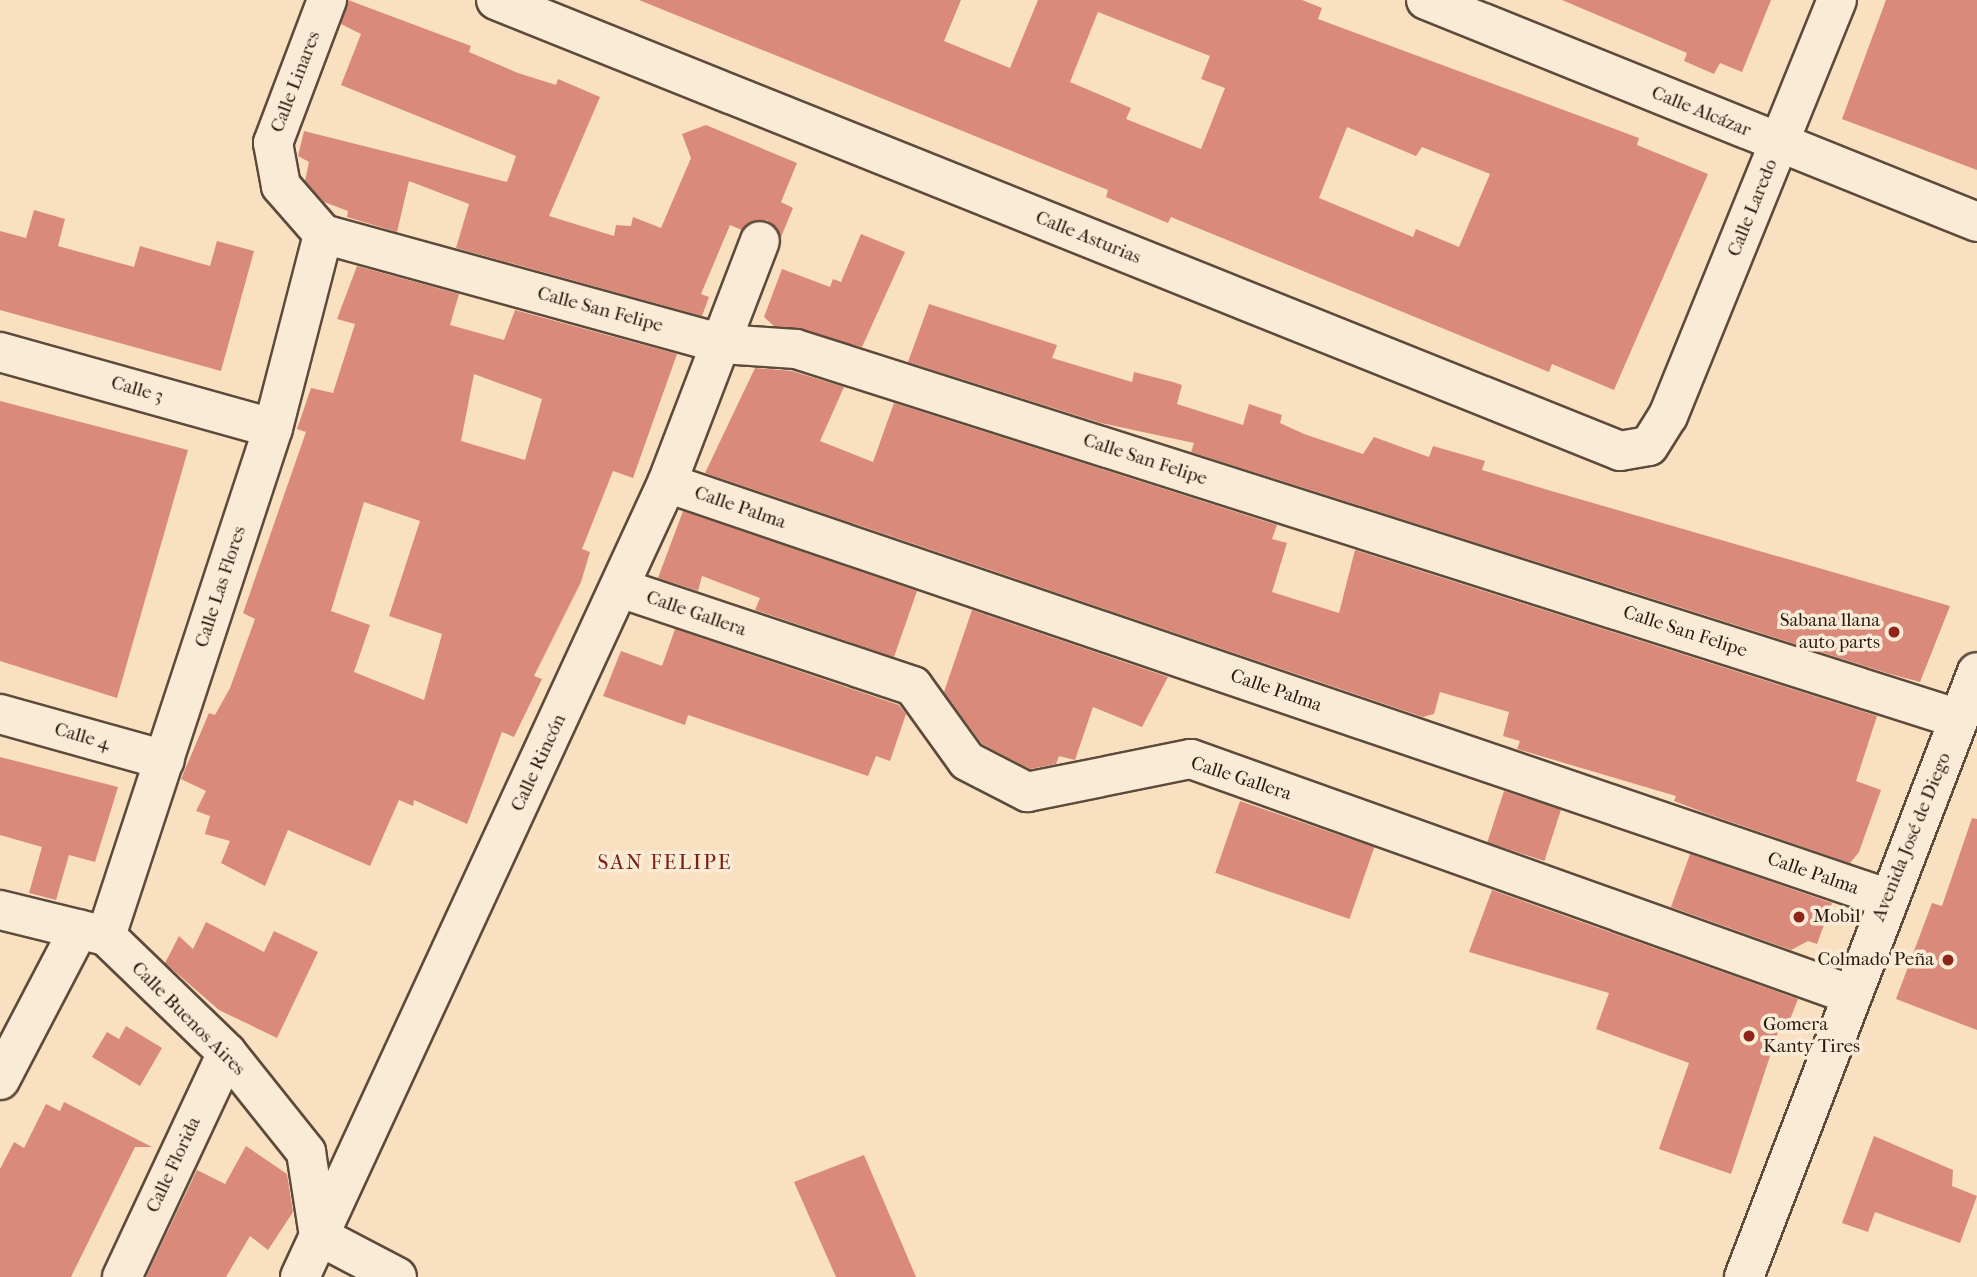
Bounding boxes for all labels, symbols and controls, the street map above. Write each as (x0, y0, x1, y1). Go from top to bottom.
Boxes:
street label: Calle Linares (266, 28, 326, 136)
street label: Calle Alcázar (1648, 82, 1754, 142)
street label: Calle Laredo (1723, 156, 1783, 260)
street label: Calle Asturias (1032, 206, 1144, 270)
street label: Calle San Felipe (535, 282, 665, 338)
street label: Calle 3 (108, 372, 166, 408)
street label: Calle San Felipe (1080, 429, 1210, 491)
street label: Calle Palma (691, 482, 789, 534)
street label: Calle Las Flores (191, 523, 251, 651)
street label: Calle Gallera (643, 586, 749, 642)
street label: Calle San Felipe (1620, 601, 1750, 663)
place label: Sabana llana auto parts (1780, 610, 1880, 654)
marker: Sabana llana auto parts (1886, 624, 1902, 640)
street label: Calle Palma (1227, 665, 1325, 717)
street label: Calle Rincón (507, 711, 571, 815)
street label: Calle 4 (52, 718, 112, 756)
street label: Avenida José de Diego (1868, 749, 1956, 925)
street label: Calle Gallera (1188, 752, 1294, 806)
street label: Calle Palma (1764, 848, 1862, 900)
district label: SAN FELIPE (599, 849, 731, 875)
place label: Mobil (1813, 906, 1860, 928)
marker: Mobil (1791, 909, 1807, 925)
place label: Colmado Peña (1818, 949, 1934, 971)
marker: Colmado Peña (1940, 952, 1956, 968)
street label: Calle Buenos Aires (126, 957, 250, 1081)
place label: Gomera Kanty Tires (1763, 1014, 1860, 1058)
marker: Gomera Kanty Tires (1741, 1028, 1757, 1044)
street label: Calle Florida (142, 1113, 206, 1217)

